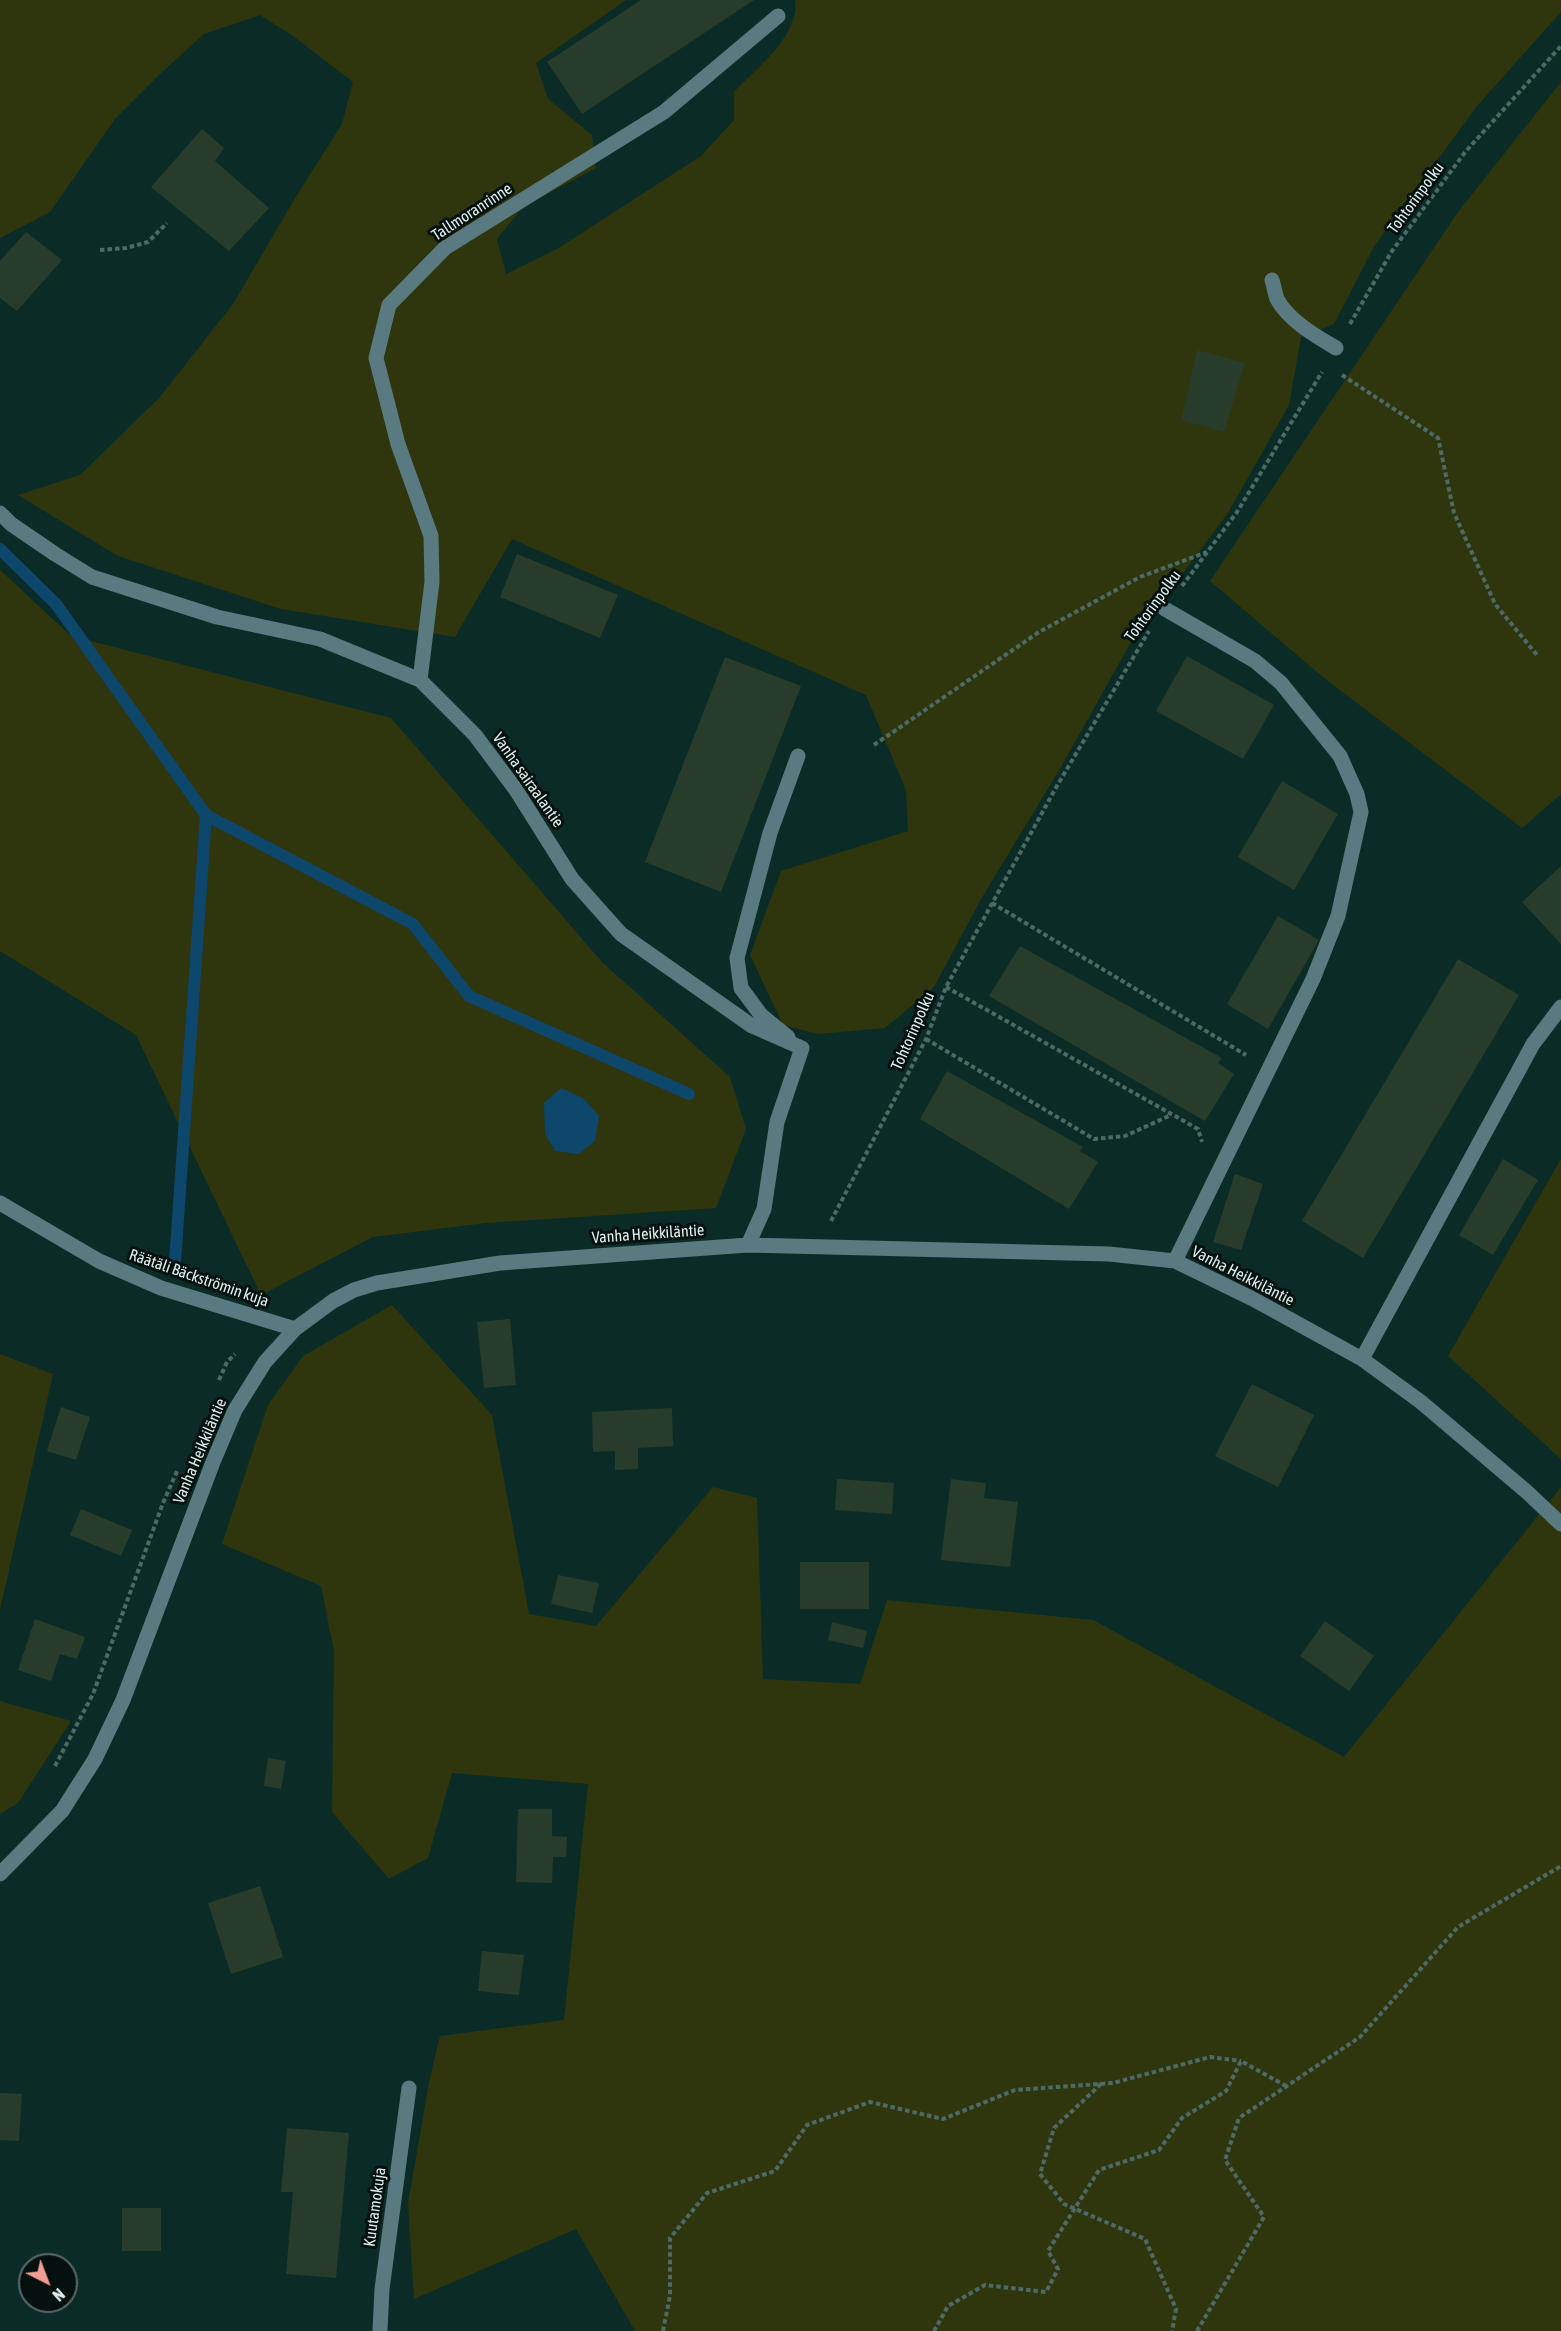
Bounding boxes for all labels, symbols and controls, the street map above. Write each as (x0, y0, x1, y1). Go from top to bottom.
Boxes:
street label: Tohtorinpolku (1384, 159, 1448, 237)
street label: Tallmoranrinne (428, 179, 516, 245)
street label: Tohtorinpolku (1121, 567, 1185, 645)
street label: Vanha sairaalantie (488, 729, 568, 831)
street label: Tohtorinpolku (887, 989, 939, 1073)
street label: Vanha Heikkiläntie (591, 1221, 705, 1247)
street label: Vanha Heikkiläntie (1189, 1242, 1297, 1310)
street label: Räätäli Bäckströmin kuja (127, 1245, 271, 1311)
street label: Vanha Heikkiläntie (169, 1395, 231, 1507)
street label: Kuutamokuja (360, 2166, 390, 2248)
north arrow (18, 2253, 78, 2313)
text: N (49, 2285, 68, 2305)

